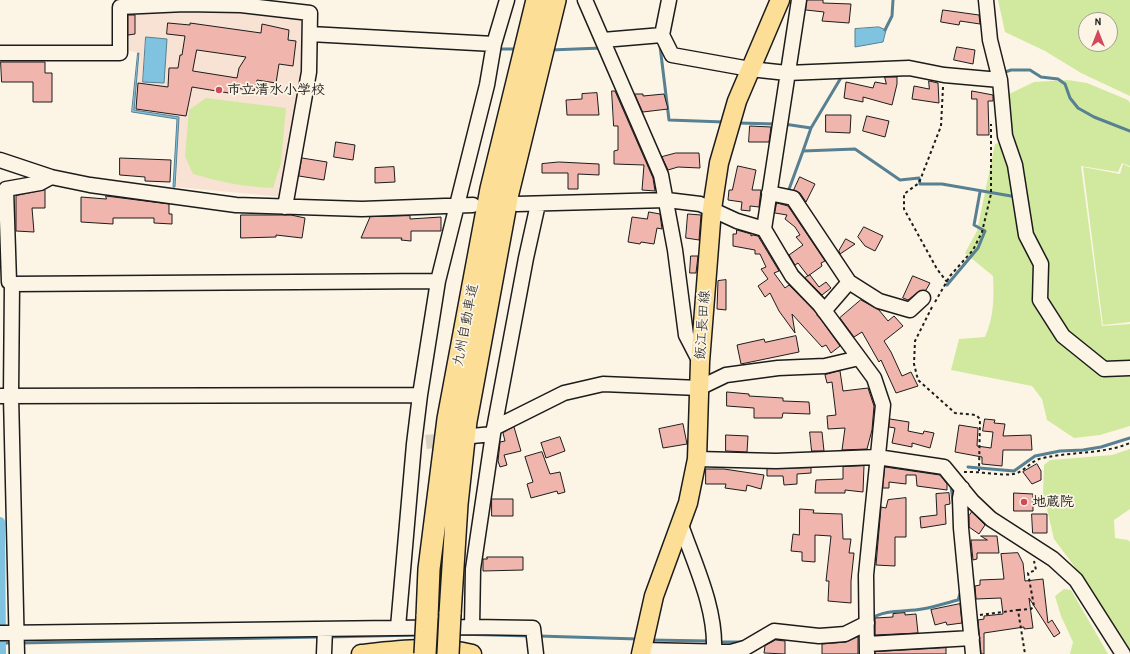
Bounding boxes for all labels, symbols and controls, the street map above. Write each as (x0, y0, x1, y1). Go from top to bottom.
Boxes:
north arrow (1078, 12, 1118, 52)
text: N (1095, 14, 1101, 28)
place label: 市立清水小学校 (227, 82, 325, 98)
marker: 市立清水小学校 (214, 85, 224, 95)
street label: 九州自動車道 (450, 282, 482, 368)
street label: 飯江長田線 (692, 289, 714, 361)
place label: 地蔵院 (1032, 494, 1074, 510)
marker: 地蔵院 (1019, 497, 1029, 507)

